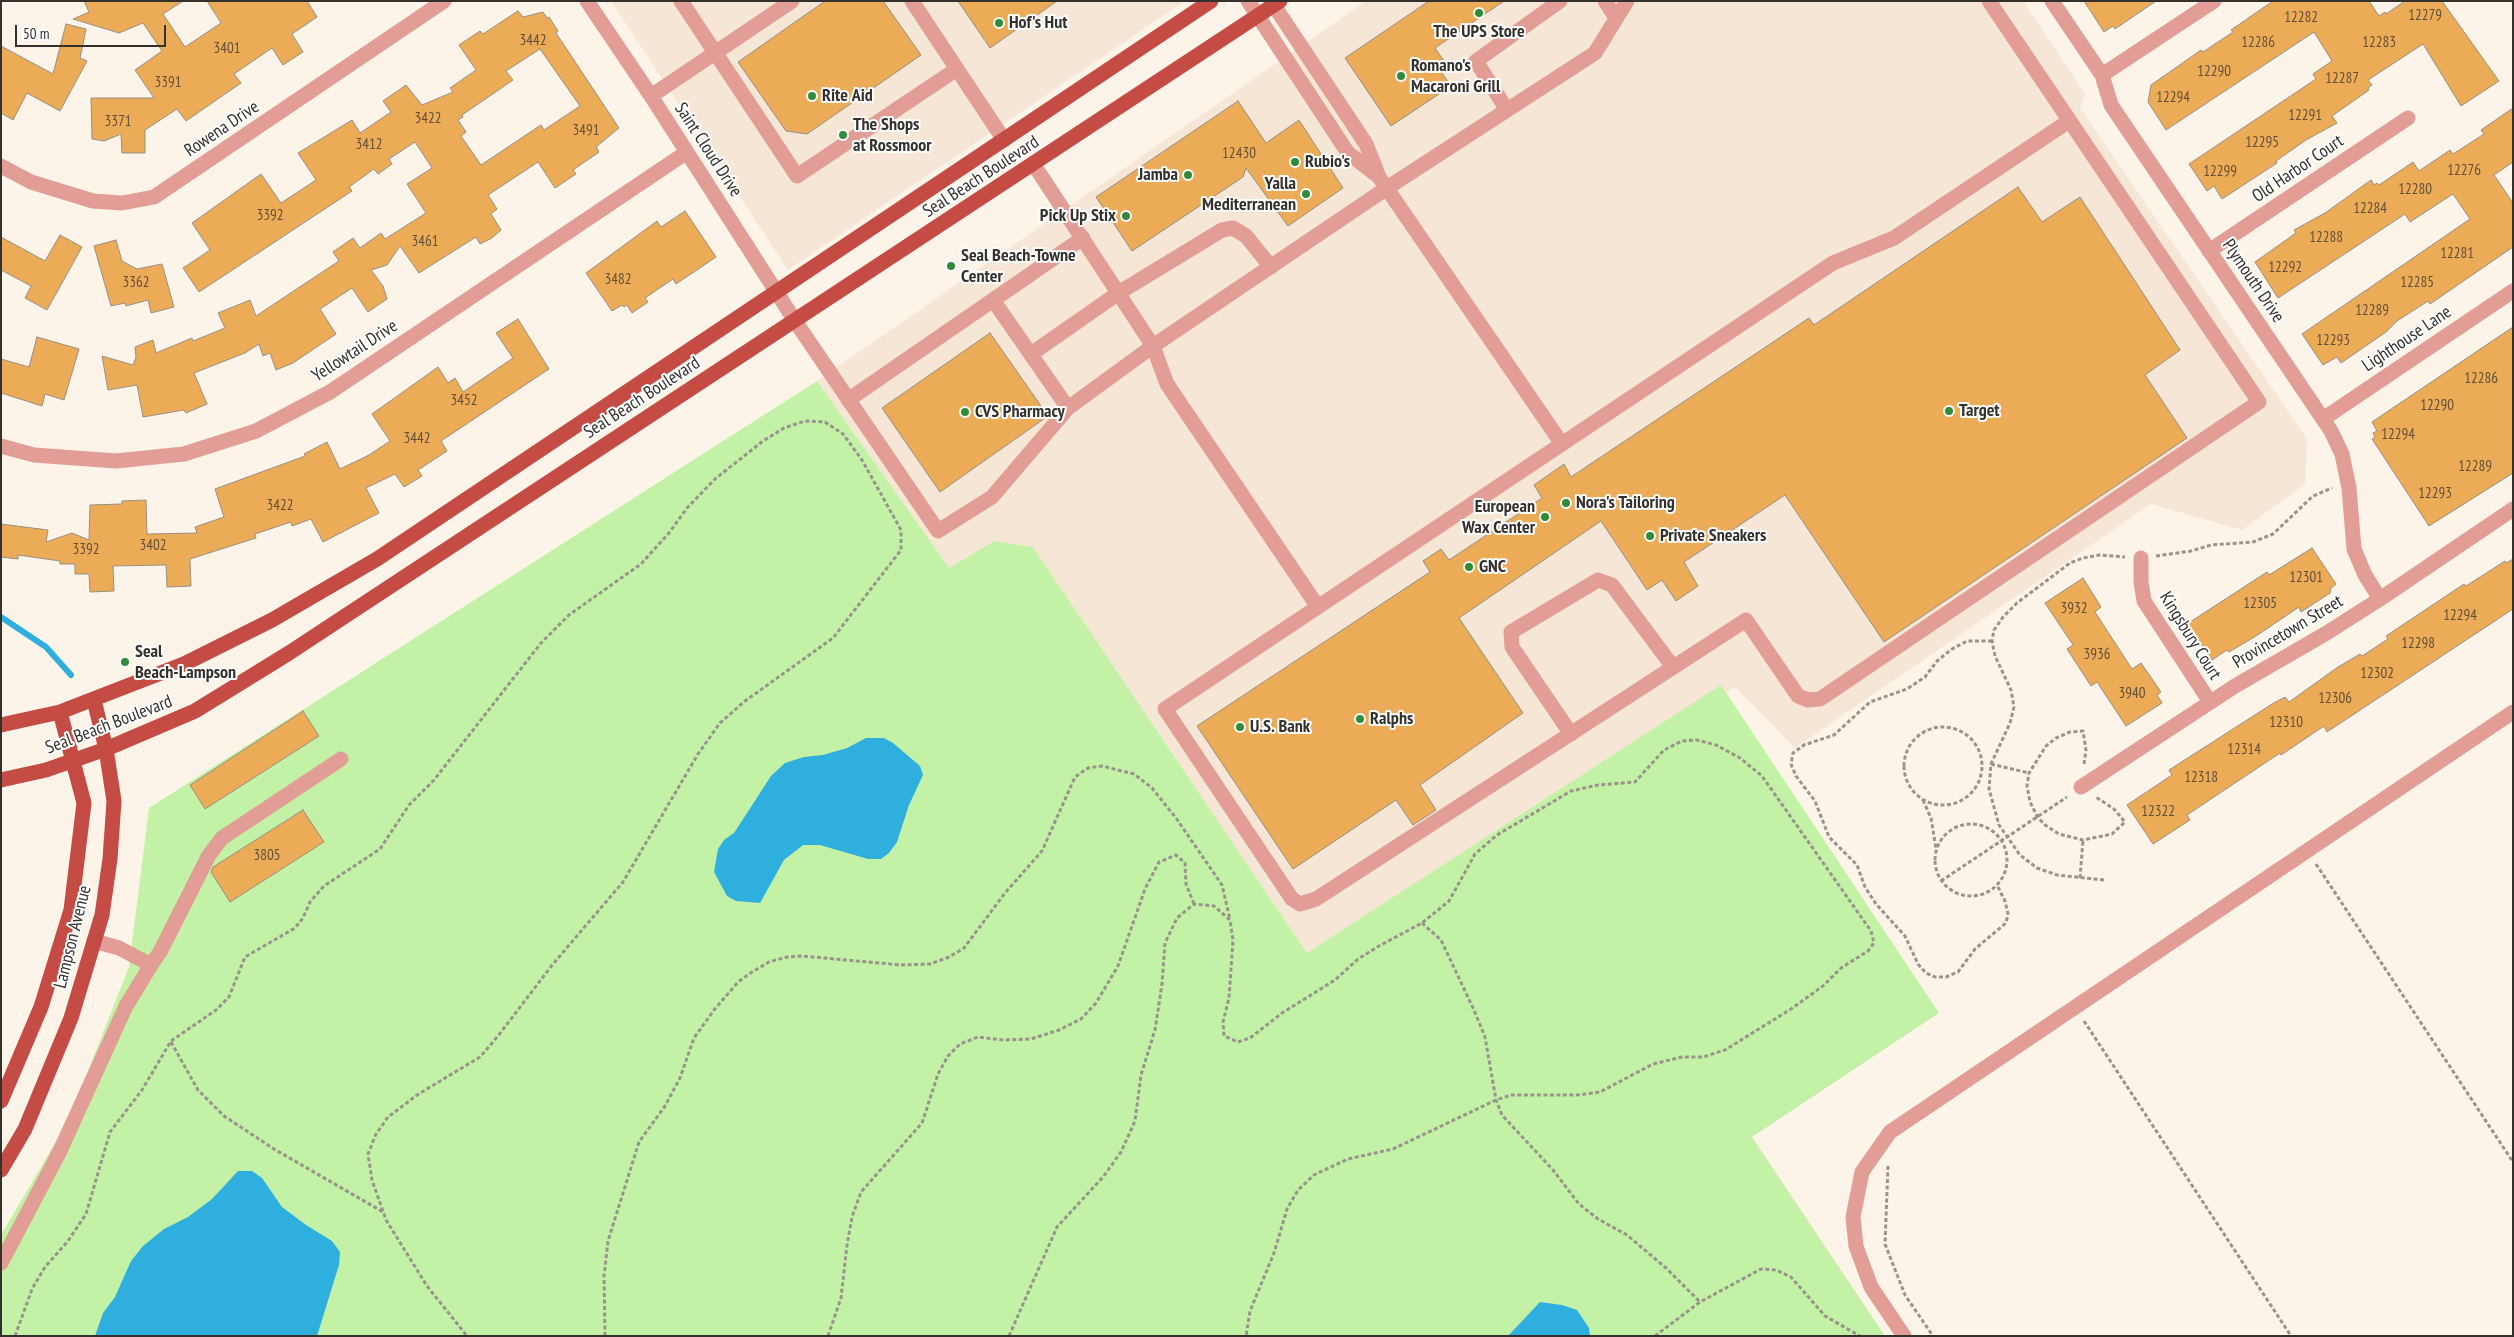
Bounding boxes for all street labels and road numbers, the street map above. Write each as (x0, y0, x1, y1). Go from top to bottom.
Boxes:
street label: Rowena Drive (181, 96, 263, 162)
street label: Saint Cloud Drive (670, 99, 746, 201)
street label: Seal Beach Boulevard (919, 131, 1043, 223)
street label: Old Harbor Court (2248, 131, 2348, 207)
street label: Plymouth Drive (2217, 235, 2289, 327)
street label: Lighthouse Lane (2358, 301, 2456, 377)
street label: Yellowtail Drive (308, 315, 402, 387)
street label: Seal Beach Boulevard (580, 352, 704, 444)
street label: Kingsbury Court (2155, 588, 2225, 684)
street label: Provincetown Street (2229, 591, 2347, 673)
street label: Seal Beach Boulevard (43, 691, 175, 759)
street label: Lampson Avenue (50, 883, 96, 991)

